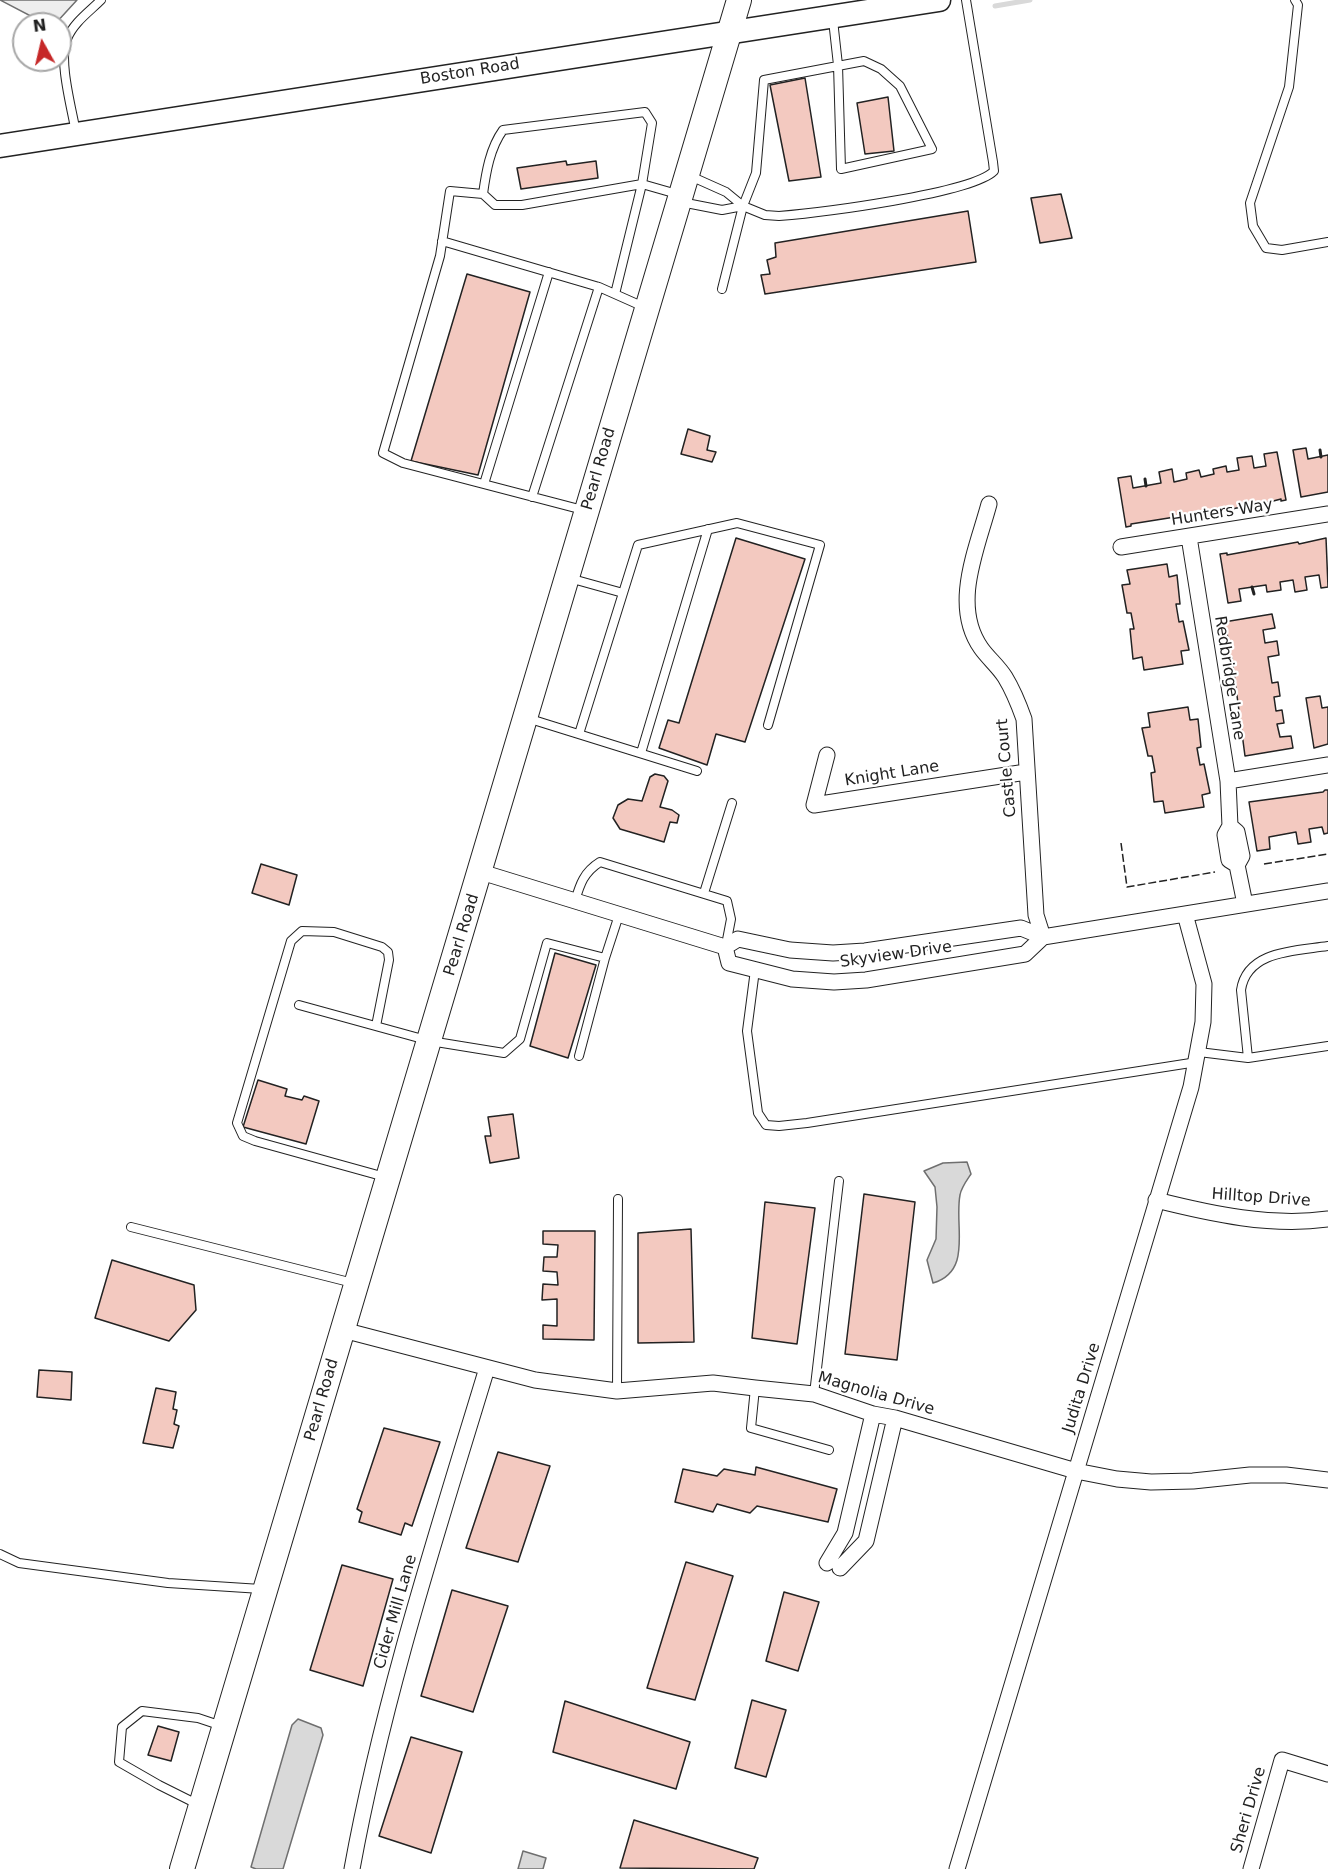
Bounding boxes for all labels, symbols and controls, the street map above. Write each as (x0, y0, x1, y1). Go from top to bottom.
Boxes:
north arrow (12, 12, 72, 72)
text: N (32, 15, 48, 36)
street label: Boston Road (419, 55, 521, 89)
street label: Pearl Road (578, 426, 620, 512)
street label: Hunters Way (1170, 496, 1274, 530)
street label: Redbridge Lane (1210, 615, 1248, 741)
street label: Castle Court (993, 718, 1021, 818)
street label: Knight Lane (843, 757, 941, 791)
street label: Pearl Road (440, 892, 484, 978)
street label: Skyview Drive (839, 938, 953, 972)
street label: Hilltop Drive (1211, 1185, 1311, 1211)
street label: Judita Drive (1059, 1341, 1105, 1435)
street label: Pearl Road (301, 1357, 343, 1443)
street label: Magnolia Drive (816, 1368, 936, 1420)
street label: Cider Mill Lane (370, 1553, 422, 1671)
street label: Sheri Drive (1228, 1765, 1270, 1855)

